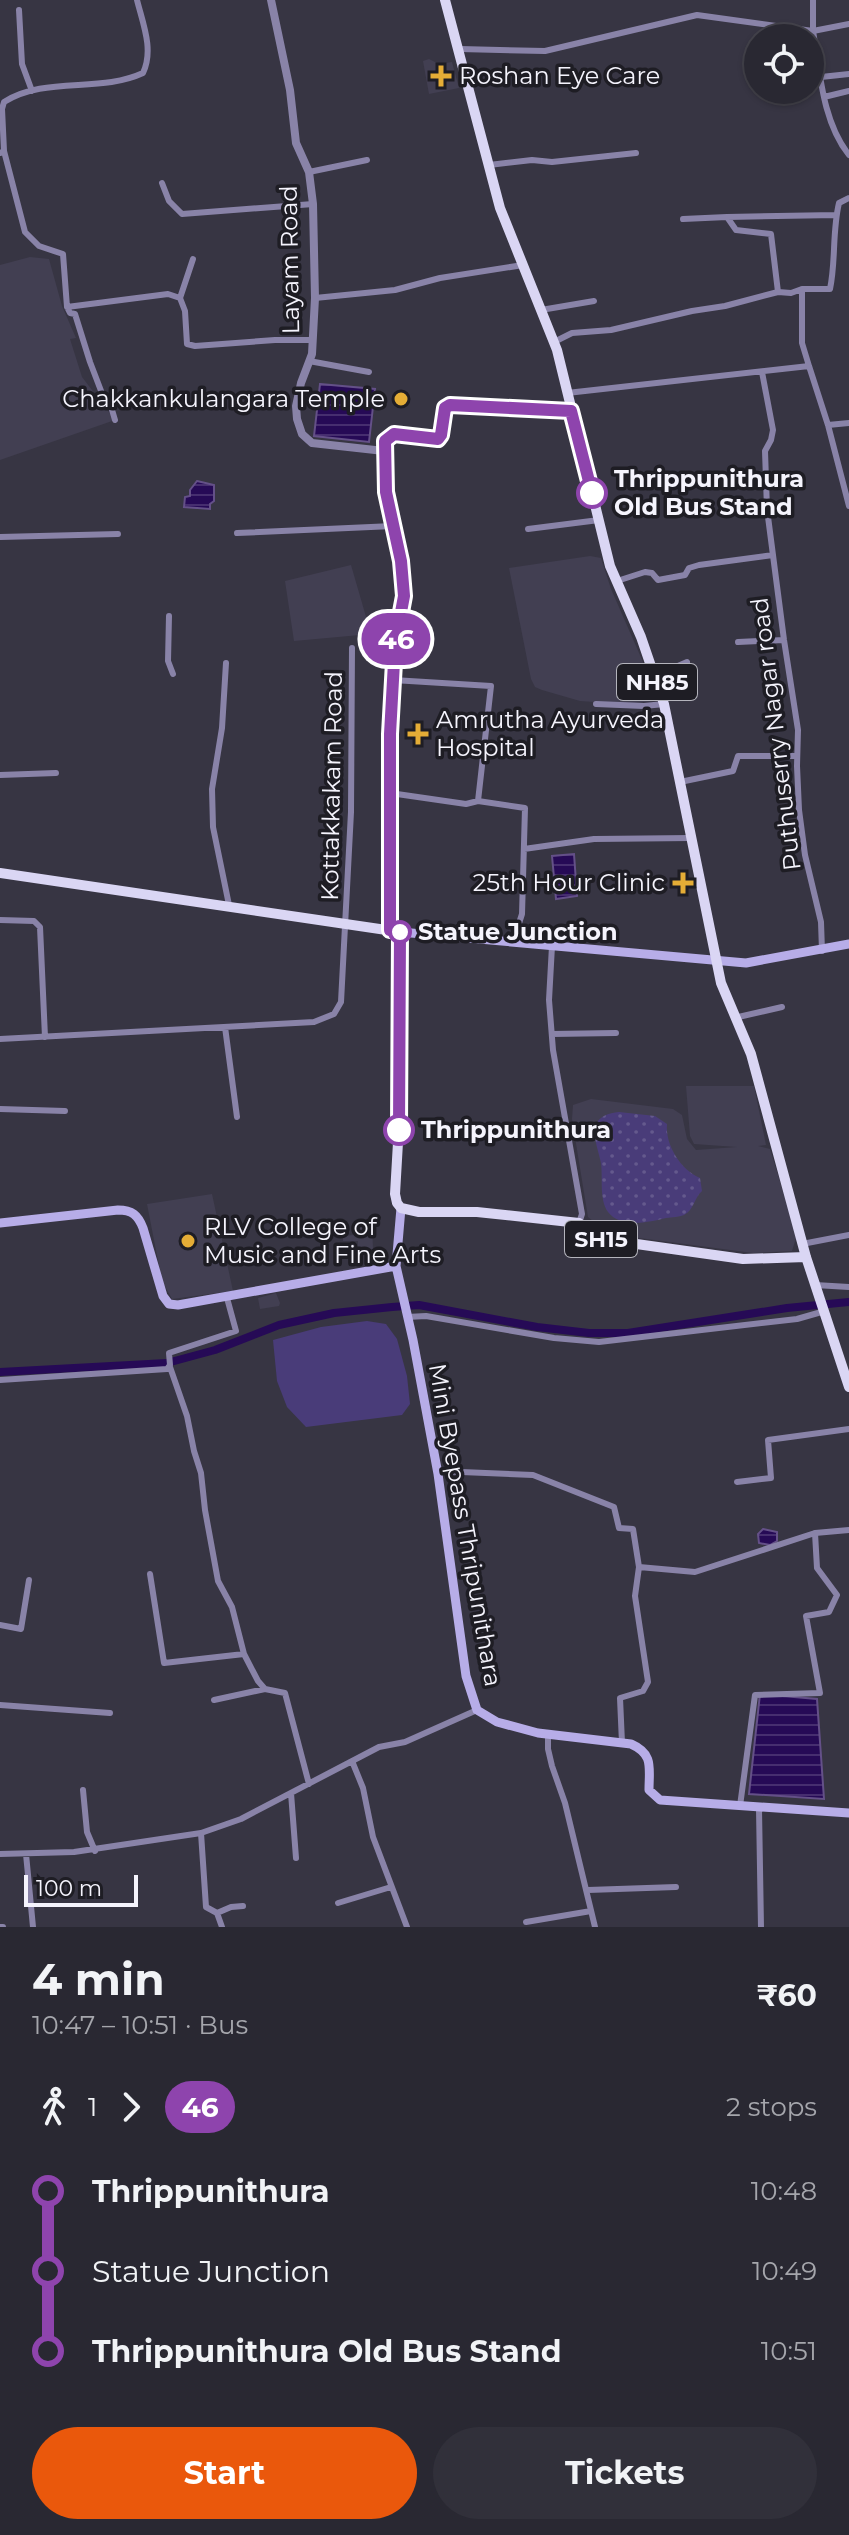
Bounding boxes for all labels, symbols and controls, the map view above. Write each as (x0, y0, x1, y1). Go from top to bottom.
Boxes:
map controls (744, 24, 824, 104)
button: locate (744, 24, 824, 104)
place label: Roshan Eye Care (459, 61, 660, 90)
marker: Roshan Eye Care (430, 65, 452, 87)
street label: Layam Road (274, 185, 305, 335)
place label: Chakkankulangara Temple (62, 384, 385, 413)
marker: Chakkankulangara Temple (392, 390, 410, 408)
place label: Thrippunithura Old Bus Stand (614, 464, 804, 521)
marker: Thrippunithura Old Bus Stand (577, 478, 607, 508)
street label: Puthuserry Nagar road (744, 596, 807, 872)
line badge: 46 (360, 613, 432, 665)
text: 46 (377, 622, 415, 656)
road number: NH85 (617, 664, 697, 700)
street label: Kottakkakam Road (315, 671, 348, 901)
place label: Amrutha Ayurveda Hospital (436, 705, 664, 762)
marker: Amrutha Ayurveda Hospital (407, 723, 429, 745)
place label: 25th Hour Clinic (473, 868, 665, 897)
marker: 25th Hour Clinic (672, 872, 694, 894)
place label: Statue Junction (418, 917, 618, 946)
marker: Statue Junction (389, 921, 411, 943)
marker: Thrippunithura (384, 1115, 414, 1145)
place label: Thrippunithura (421, 1115, 611, 1144)
place label: RLV College of Music and Fine Arts (204, 1212, 441, 1269)
road number: SH15 (565, 1221, 637, 1257)
marker: RLV College of Music and Fine Arts (179, 1232, 197, 1250)
street label: Mini Byepass Thripunithara (423, 1361, 508, 1689)
scale bar (24, 1871, 138, 1907)
text: 100 m (36, 1875, 102, 1902)
text: 4 min (32, 1952, 165, 2006)
text: ₹60 (756, 1977, 817, 2014)
text: 10:47 – 10:51 · Bus (32, 2009, 248, 2041)
icon: walk (32, 2085, 76, 2129)
icon: forward (109, 2085, 153, 2129)
text: 46 (181, 2090, 219, 2124)
text: 1 (88, 2091, 97, 2123)
text: 2 stops (726, 2091, 817, 2123)
text: Thrippunithura (92, 2173, 330, 2210)
text: 10:48 (751, 2175, 817, 2207)
text: Statue Junction (92, 2253, 330, 2290)
text: 10:49 (752, 2255, 817, 2287)
text: Thrippunithura Old Bus Stand (92, 2333, 561, 2370)
text: 10:51 (761, 2335, 817, 2367)
button: Start (32, 2427, 417, 2519)
button: Tickets (433, 2427, 817, 2519)

